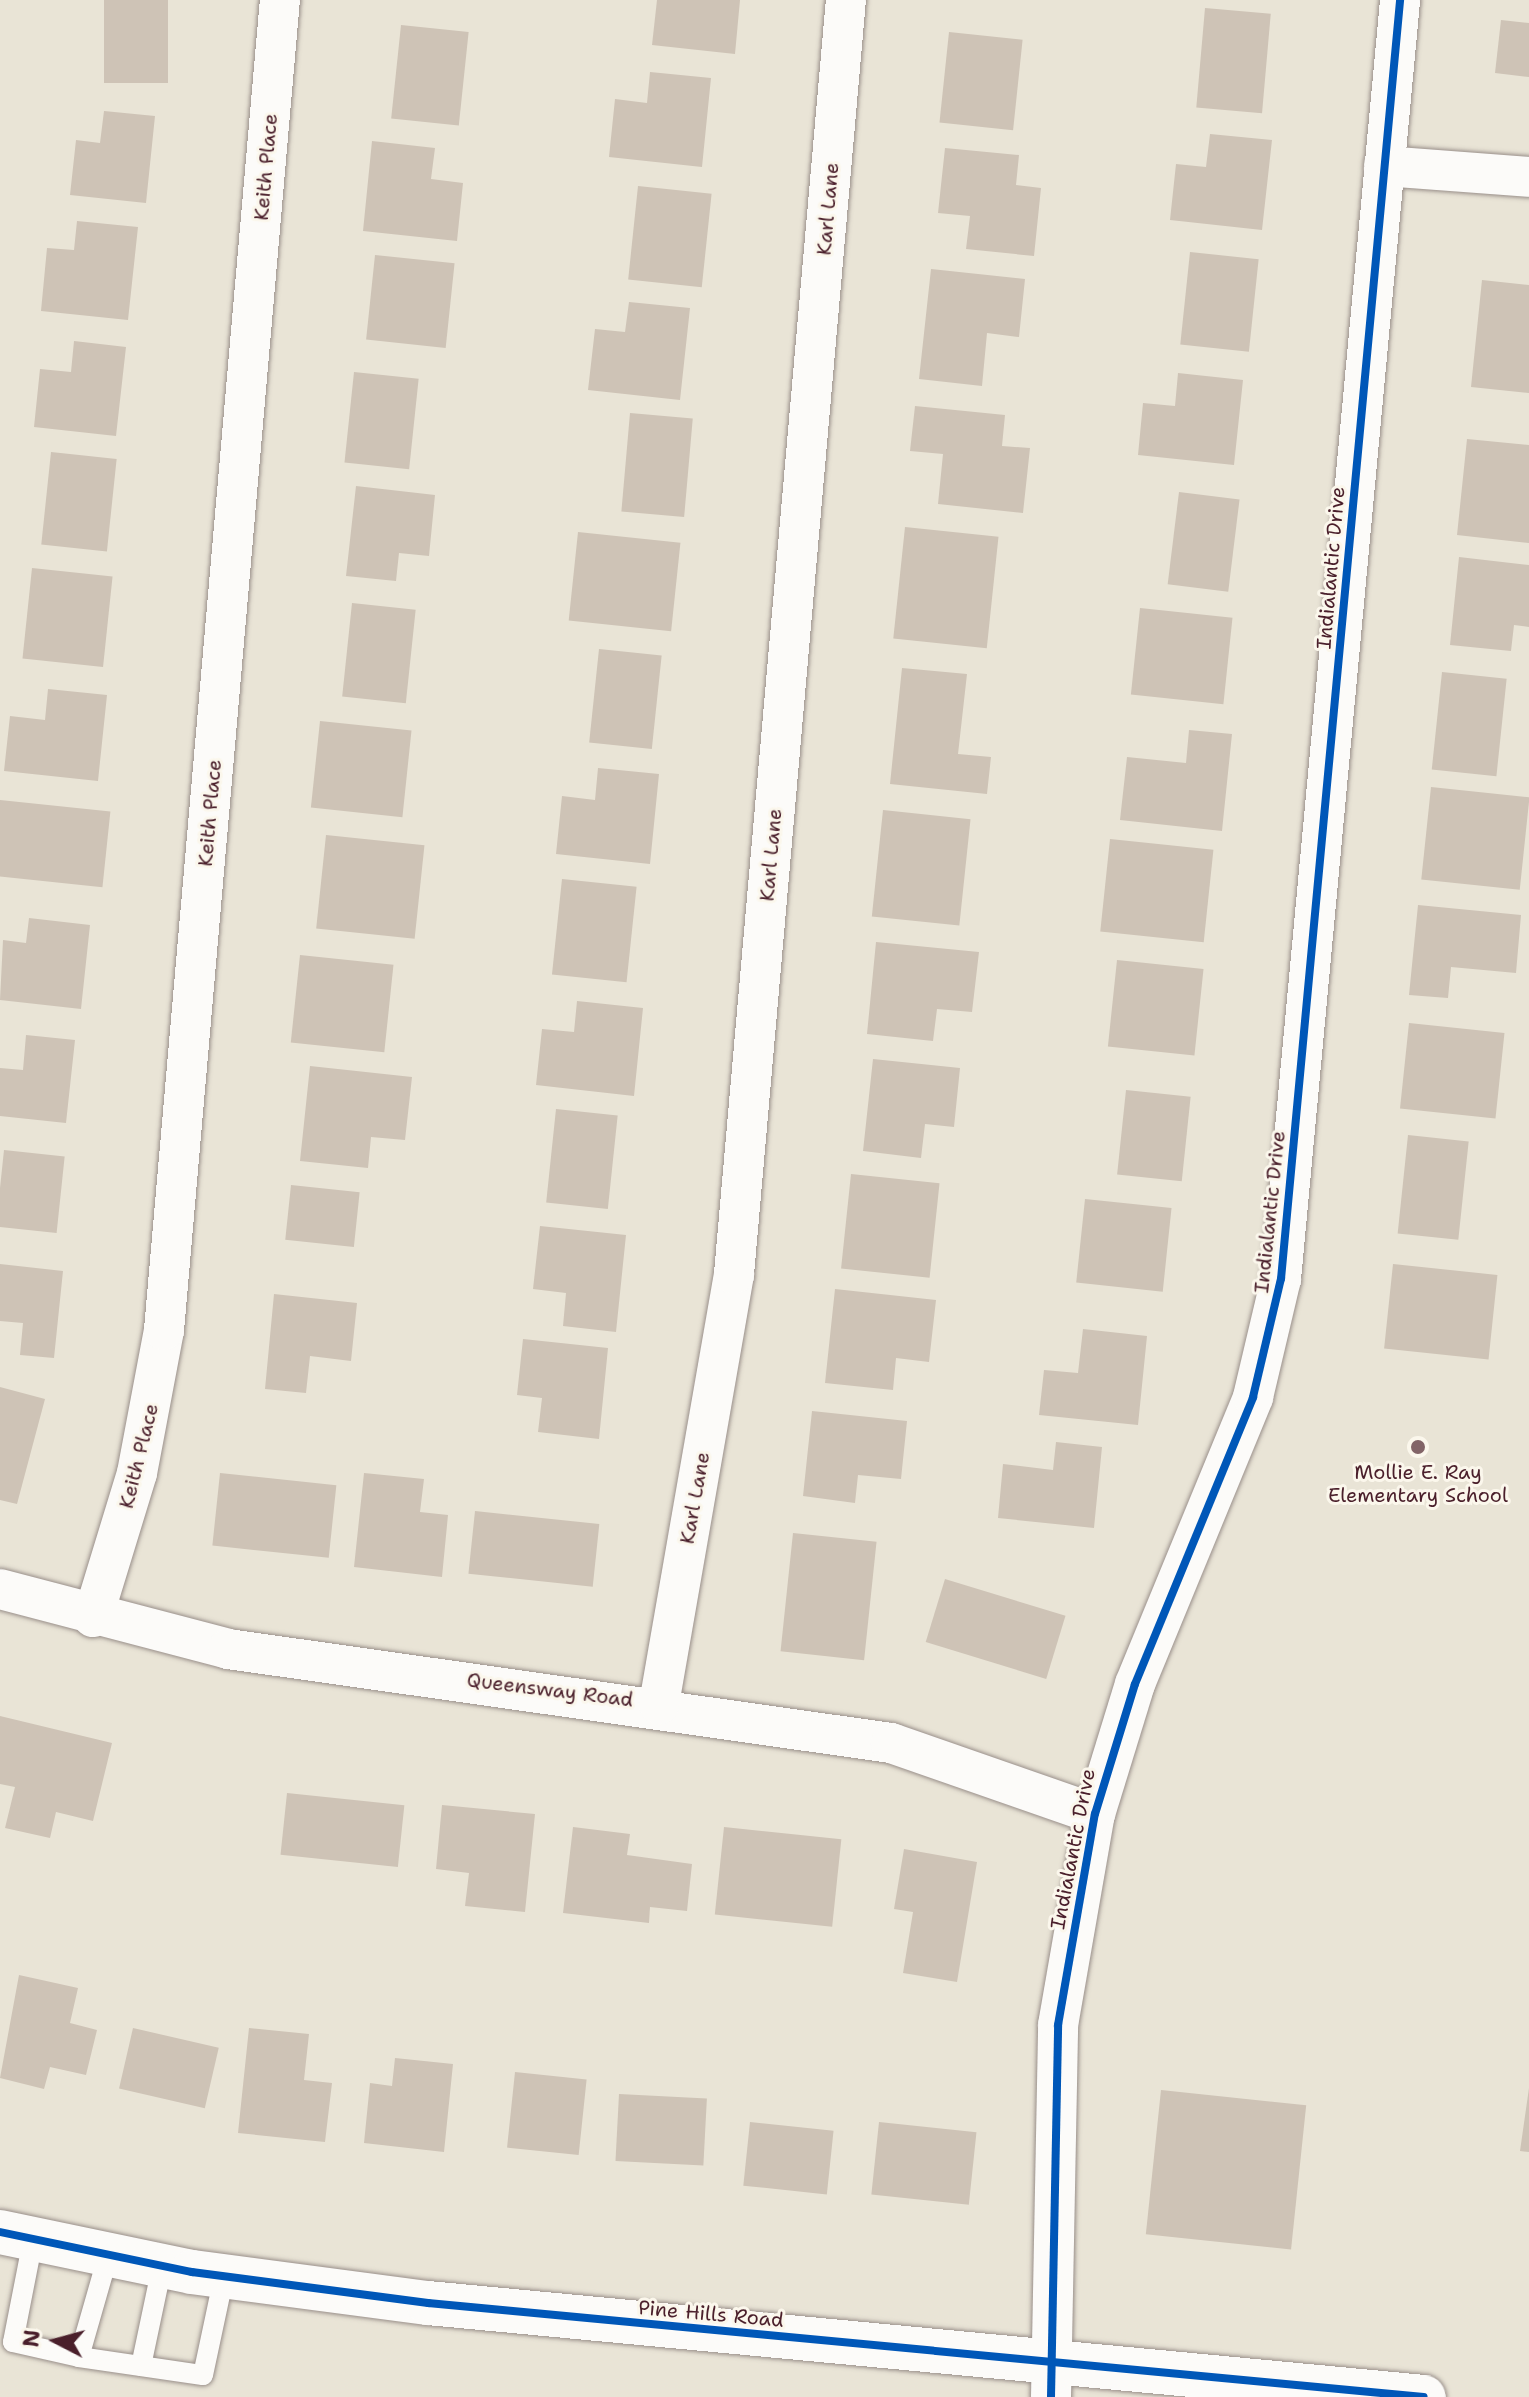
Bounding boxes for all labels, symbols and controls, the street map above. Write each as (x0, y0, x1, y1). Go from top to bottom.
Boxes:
street label: Keith Place (249, 112, 283, 222)
street label: Karl Lane (812, 162, 844, 256)
street label: Indialantic Drive (1312, 486, 1350, 650)
street label: Keith Place (193, 758, 227, 868)
street label: Karl Lane (755, 808, 787, 902)
street label: Indialantic Drive (1250, 1130, 1290, 1294)
street label: Keith Place (114, 1401, 164, 1511)
marker: Mollie E. Ray Elementary School (1409, 1438, 1427, 1456)
street label: Karl Lane (675, 1450, 715, 1546)
place label: Mollie E. Ray Elementary School (1328, 1460, 1508, 1507)
street label: Queensway Road (465, 1668, 635, 1712)
street label: Indialantic Drive (1046, 1767, 1100, 1931)
street label: Pine Hills Road (637, 2296, 785, 2332)
north arrow (16, 2301, 96, 2381)
text: N (16, 2328, 47, 2349)

